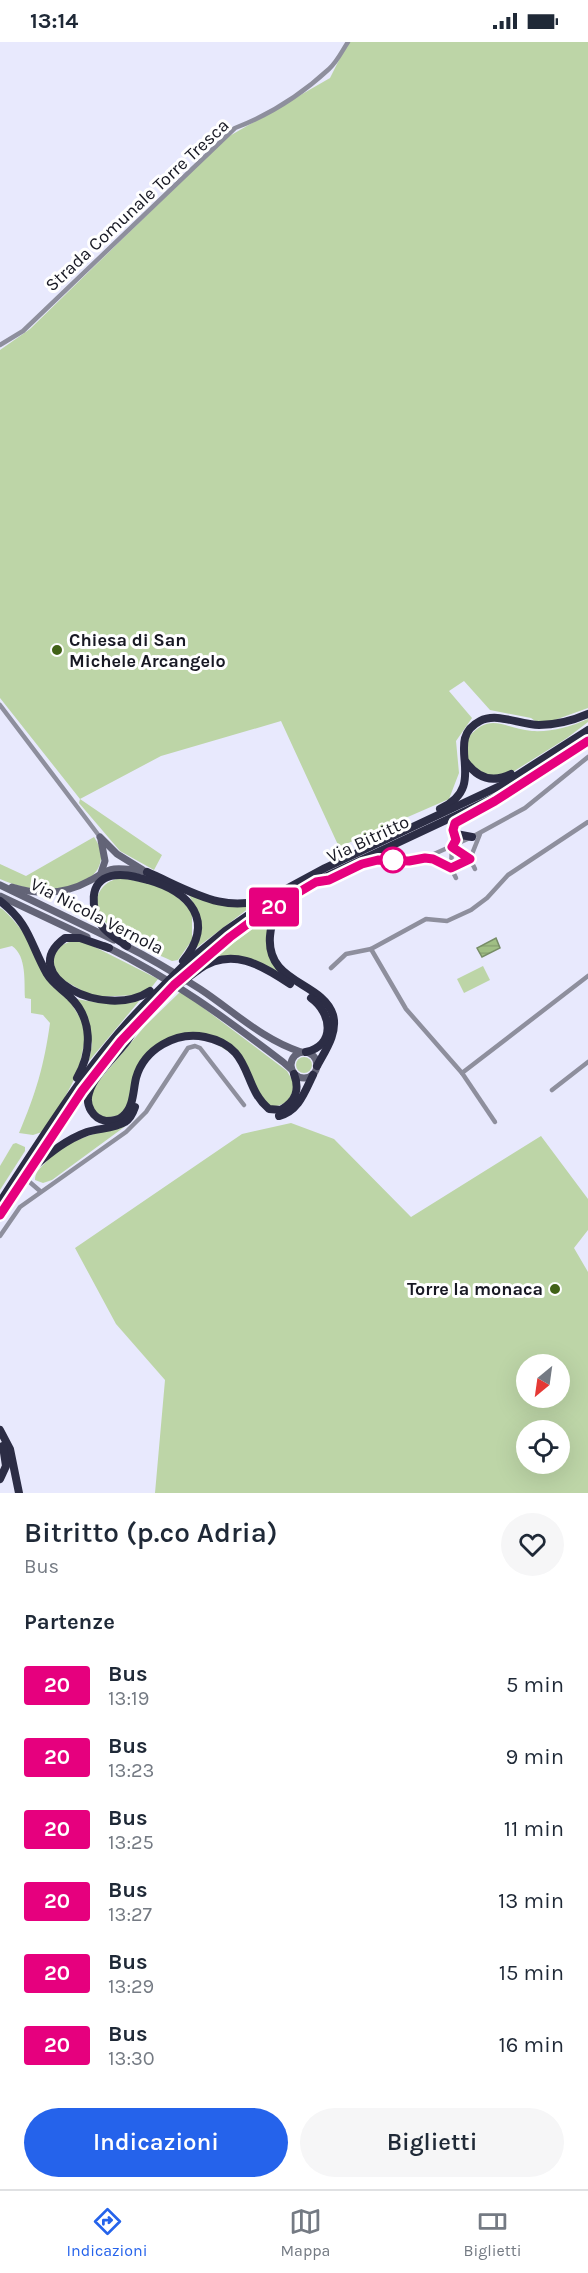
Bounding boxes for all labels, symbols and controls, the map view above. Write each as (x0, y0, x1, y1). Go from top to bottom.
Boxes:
text: 13:14 (30, 8, 78, 34)
street label: Strada Comunale Torre Tresca (41, 114, 233, 296)
place label: Chiesa di San Michele Arcangelo (69, 629, 226, 672)
marker: Chiesa di San Michele Arcangelo (50, 643, 64, 657)
street label: Via Bitritto (323, 810, 413, 868)
unlabelled marker (380, 847, 406, 873)
street label: Via Nicola Vernola (27, 873, 167, 959)
line badge: 20 (247, 888, 301, 926)
text: 20 (261, 895, 287, 919)
place label: Torre la monaca (407, 1278, 543, 1300)
marker: Torre la monaca (548, 1282, 562, 1296)
north arrow (516, 1354, 570, 1408)
map controls (516, 1354, 570, 1474)
button: locate (516, 1420, 570, 1474)
button: heart (501, 1513, 564, 1576)
text: Bitritto (p.co Adria) (24, 1516, 278, 1549)
text: Bus (24, 1555, 59, 1578)
text: Partenze (24, 1609, 115, 1635)
text: Bus (108, 1661, 148, 1687)
text: 5 min (506, 1672, 564, 1698)
text: 20 (44, 1673, 70, 1697)
text: 13:19 (108, 1687, 149, 1710)
text: Bus (108, 1733, 148, 1759)
text: 9 min (506, 1744, 564, 1770)
text: 20 (44, 1745, 70, 1769)
text: 13:23 (108, 1759, 154, 1782)
text: Bus (108, 1805, 148, 1831)
text: 11 min (504, 1816, 564, 1842)
text: 20 (44, 1817, 70, 1841)
text: 13:25 (108, 1831, 154, 1854)
text: Bus (108, 1877, 148, 1903)
text: 13 min (498, 1888, 564, 1914)
text: 20 (44, 1889, 70, 1913)
text: 13:27 (108, 1903, 152, 1926)
text: Bus (108, 1949, 148, 1975)
text: 15 min (499, 1960, 564, 1986)
text: 20 (44, 1961, 70, 1985)
text: 13:29 (108, 1975, 154, 1998)
text: Bus (108, 2021, 148, 2047)
text: 16 min (498, 2032, 564, 2058)
text: 20 (44, 2033, 70, 2057)
text: 13:30 (108, 2047, 155, 2070)
button: Indicazioni (24, 2108, 288, 2177)
button: Biglietti (300, 2108, 564, 2177)
tab: Indicazioni (67, 2205, 148, 2260)
tab: Mappa (281, 2205, 330, 2260)
tab: Biglietti (463, 2205, 521, 2260)

